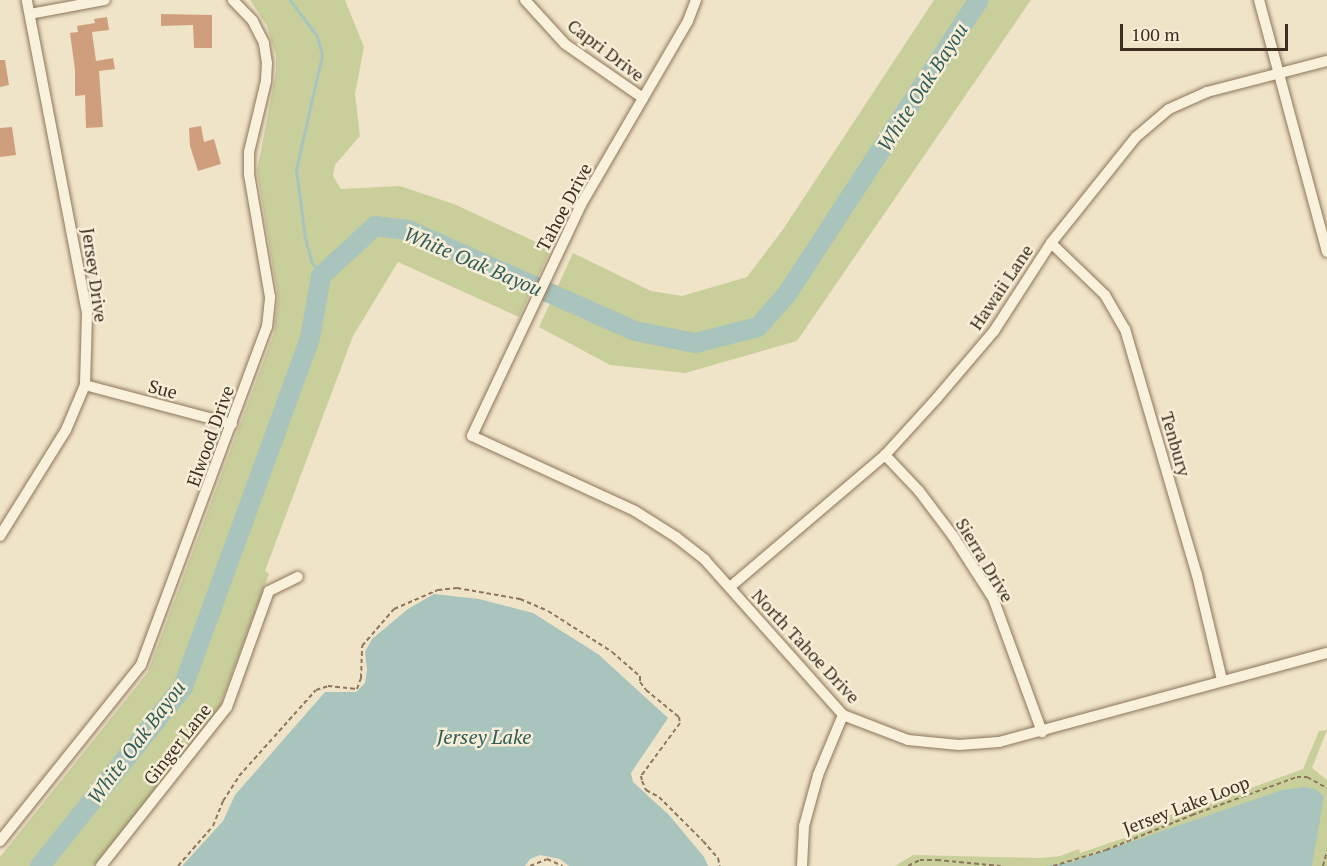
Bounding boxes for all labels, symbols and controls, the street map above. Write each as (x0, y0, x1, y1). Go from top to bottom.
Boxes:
scale bar (1123, 12, 1291, 50)
street label: Capri Drive (563, 14, 649, 86)
water label: White Oak Bayou (872, 18, 972, 156)
text: 100 m (1131, 22, 1180, 46)
street label: Tahoe Drive (532, 159, 596, 255)
water label: White Oak Bayou (400, 221, 546, 301)
street label: Jersey Drive (78, 226, 112, 324)
street label: Hawaii Lane (965, 240, 1037, 334)
street label: Sue (146, 375, 180, 403)
street label: Elwood Drive (182, 383, 238, 489)
street label: Tenbury (1156, 409, 1196, 479)
street label: Sierra Drive (951, 514, 1019, 606)
street label: North Tahoe Drive (748, 584, 864, 708)
water label: White Oak Bayou (82, 676, 190, 808)
street label: Ginger Lane (139, 699, 215, 789)
water label: Jersey Lake (437, 724, 531, 748)
street label: Jersey Lake Loop (1120, 771, 1252, 839)

